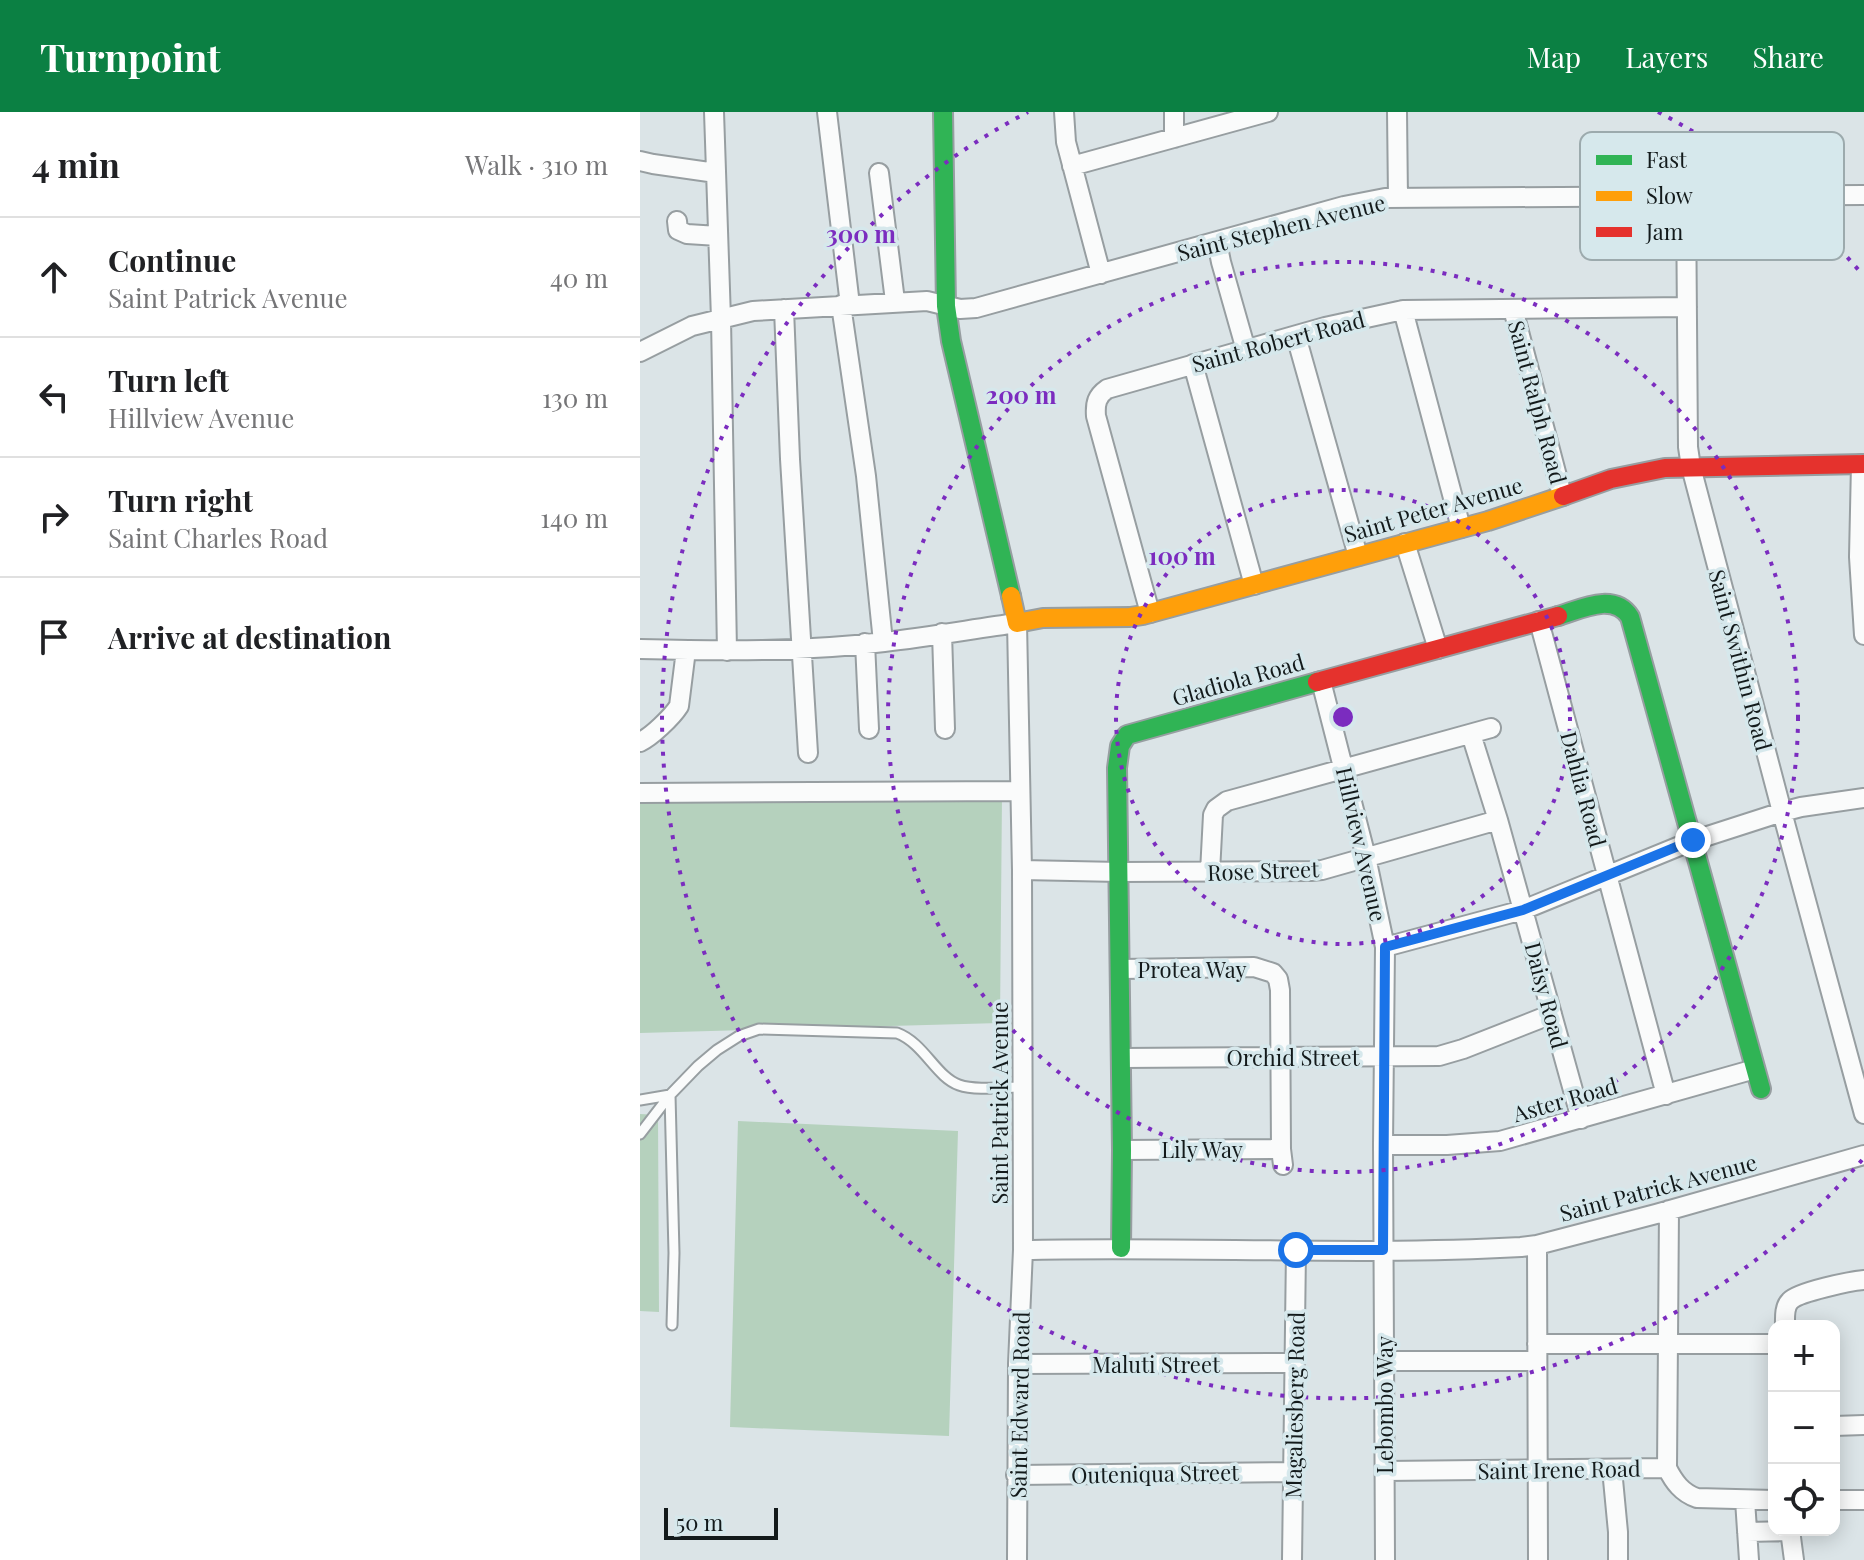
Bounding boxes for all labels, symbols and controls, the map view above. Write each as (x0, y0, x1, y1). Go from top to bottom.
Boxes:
text: Turnpoint (40, 31, 221, 82)
text: Map (1527, 38, 1581, 75)
text: Layers (1625, 38, 1708, 75)
text: Share (1752, 38, 1824, 75)
legend (1580, 132, 1844, 260)
text: 4 min (32, 141, 120, 187)
text: Fast (1646, 144, 1688, 174)
text: Walk · 310 m (465, 147, 608, 182)
text: Slow (1646, 180, 1693, 210)
street label: Saint Stephen Avenue (1174, 187, 1388, 267)
text: Jam (1645, 216, 1684, 246)
text: 300 m (826, 217, 896, 249)
text: Continue (108, 240, 236, 280)
icon: ahead (32, 255, 76, 299)
text: 40 m (550, 260, 608, 295)
text: Saint Patrick Avenue (108, 280, 348, 315)
street label: Saint Robert Road (1188, 303, 1368, 379)
street label: Saint Ralph Road (1502, 317, 1574, 487)
text: Turn left (108, 360, 229, 400)
icon: left (32, 375, 76, 419)
text: 200 m (986, 378, 1057, 410)
text: 130 m (542, 380, 608, 415)
text: Hillview Avenue (108, 400, 294, 435)
street label: Saint Peter Avenue (1340, 469, 1526, 549)
text: Turn right (108, 480, 253, 520)
icon: right (32, 495, 76, 539)
text: 140 m (540, 500, 608, 535)
text: Saint Charles Road (108, 520, 328, 555)
text: 100 m (1148, 539, 1216, 571)
street label: Saint Swithin Road (1702, 566, 1780, 754)
icon: arrive (32, 615, 76, 659)
text: Arrive at destination (108, 617, 391, 657)
street label: Gladiola Road (1168, 646, 1308, 712)
centre of rings (1329, 703, 1357, 731)
street label: Dahlia Road (1554, 728, 1614, 850)
street label: Hillview Avenue (1330, 764, 1394, 924)
route end (1675, 822, 1711, 858)
street label: Rose Street (1207, 853, 1321, 887)
street label: Daisy Road (1518, 938, 1576, 1052)
street label: Protea Way (1137, 954, 1247, 984)
street label: Saint Patrick Avenue (984, 1002, 1014, 1204)
street label: Orchid Street (1226, 1042, 1361, 1072)
street label: Aster Road (1508, 1070, 1621, 1129)
street label: Lily Way (1161, 1134, 1243, 1164)
street label: Saint Patrick Avenue (1556, 1146, 1760, 1228)
route start (1278, 1232, 1314, 1268)
street label: Saint Edward Road (1002, 1311, 1036, 1499)
street label: Magaliesberg Road (1277, 1311, 1311, 1499)
map controls (1768, 1320, 1840, 1536)
button: + (1768, 1320, 1840, 1392)
street label: Lebombo Way (1369, 1336, 1399, 1474)
street label: Maluti Street (1092, 1349, 1221, 1379)
button: − (1768, 1392, 1840, 1464)
street label: Saint Irene Road (1477, 1453, 1641, 1485)
street label: Outeniqua Street (1071, 1457, 1240, 1489)
button: locate (1768, 1464, 1840, 1536)
scale bar (664, 1504, 778, 1540)
text: 50 m (676, 1507, 723, 1537)

